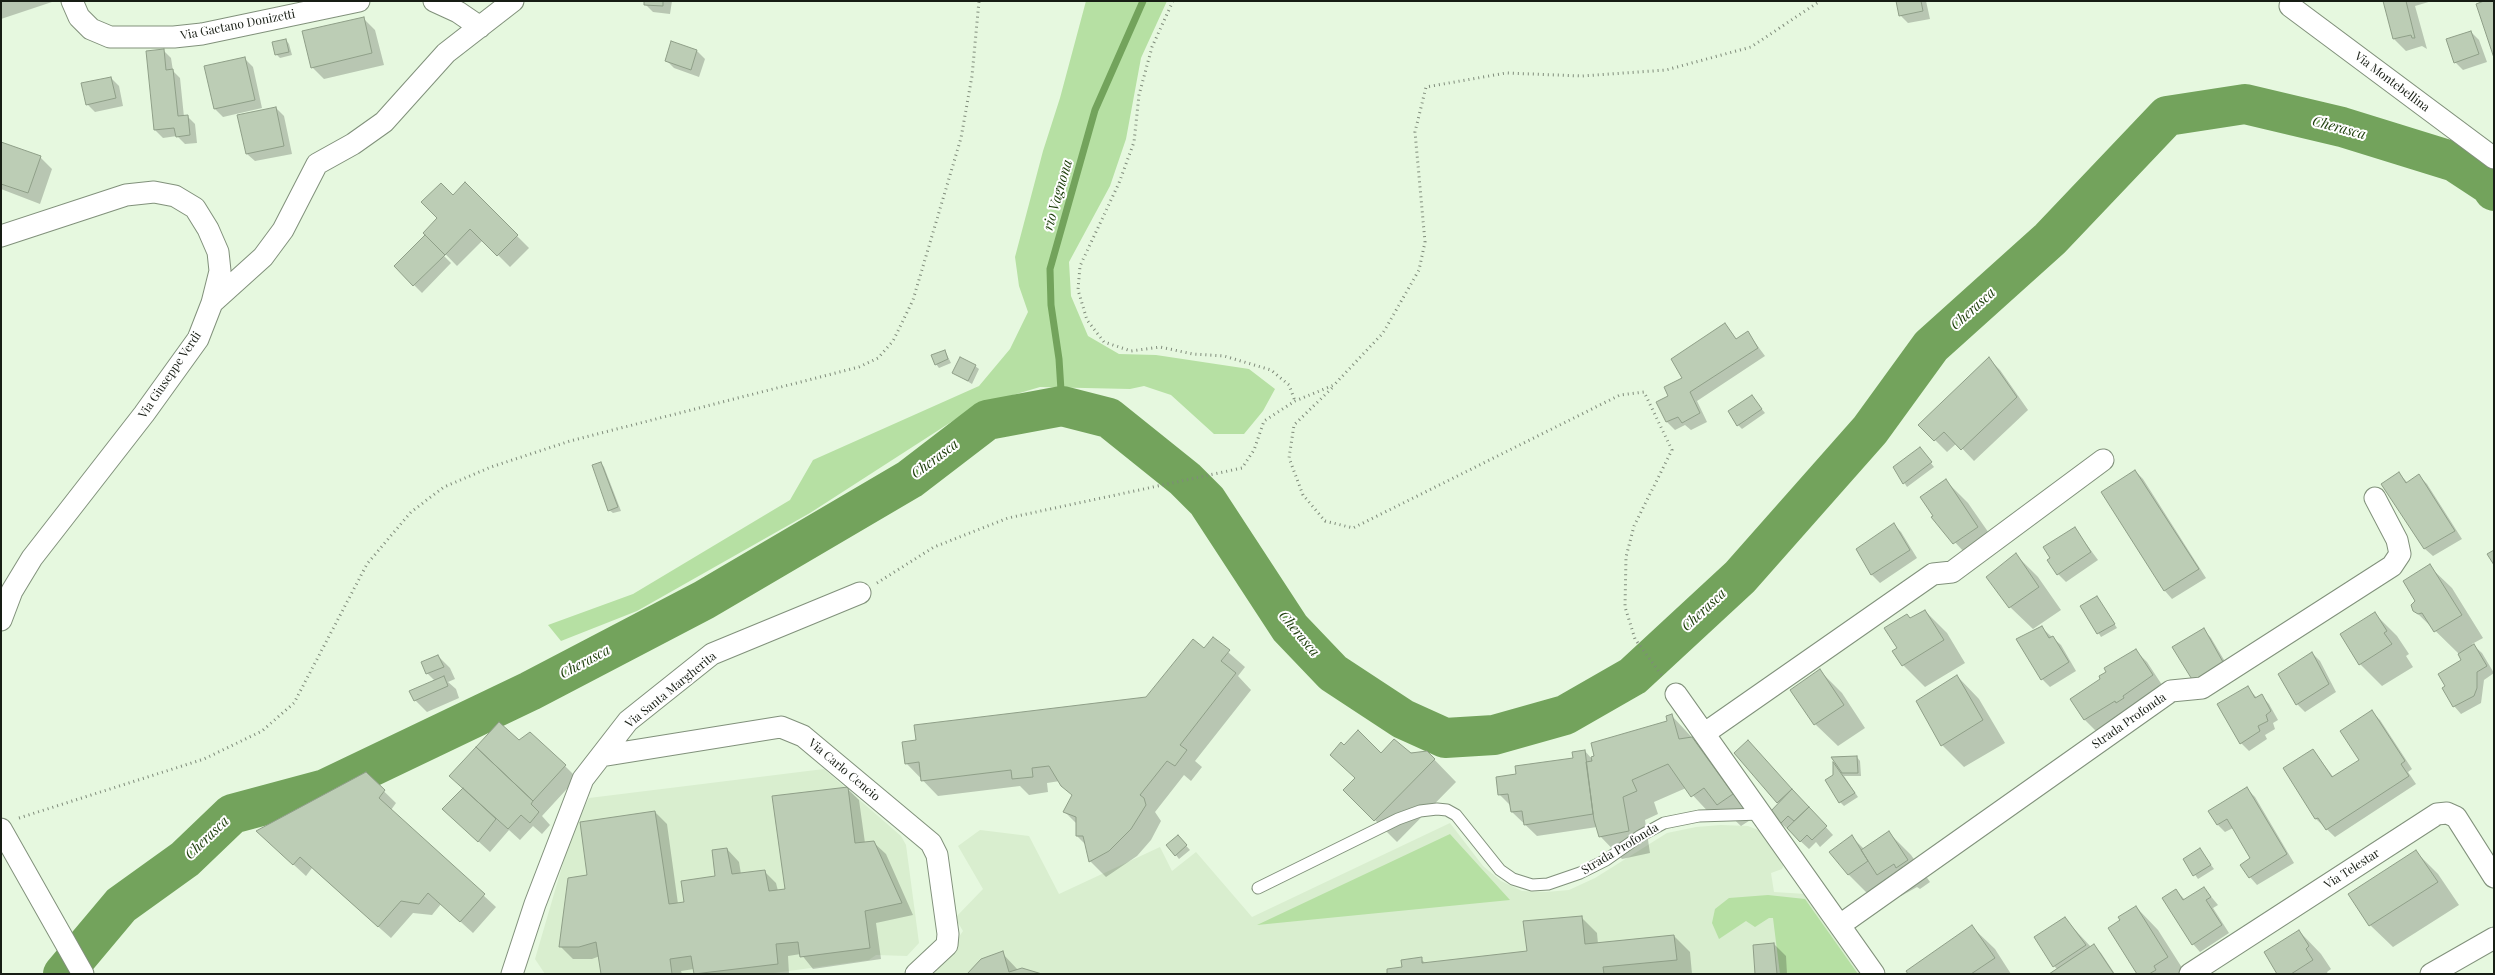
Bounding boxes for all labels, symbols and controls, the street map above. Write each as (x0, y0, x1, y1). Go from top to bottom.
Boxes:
street label: Via Gaetano Donizetti (180, 7, 296, 43)
street label: Via Montebellina (2352, 49, 2432, 115)
water label: Cherasca (2310, 113, 2368, 143)
water label: rio Vagnona (1040, 158, 1076, 232)
water label: Cherasca (1947, 284, 1999, 334)
street label: Via Giuseppe Verdi (136, 329, 204, 421)
water label: Cherasca (908, 436, 962, 482)
water label: Cherasca (1678, 585, 1730, 635)
water label: Cherasca (1275, 608, 1323, 660)
water label: Cherasca (557, 642, 613, 682)
street label: Via Santa Margherita (623, 649, 719, 731)
street label: Strada Profonda (2089, 690, 2169, 752)
street label: Via Carlo Cencio (805, 736, 883, 804)
water label: Cherasca (182, 813, 232, 863)
street label: Strada Profonda (1579, 820, 1661, 878)
street label: Via Telestar (2322, 846, 2382, 892)

